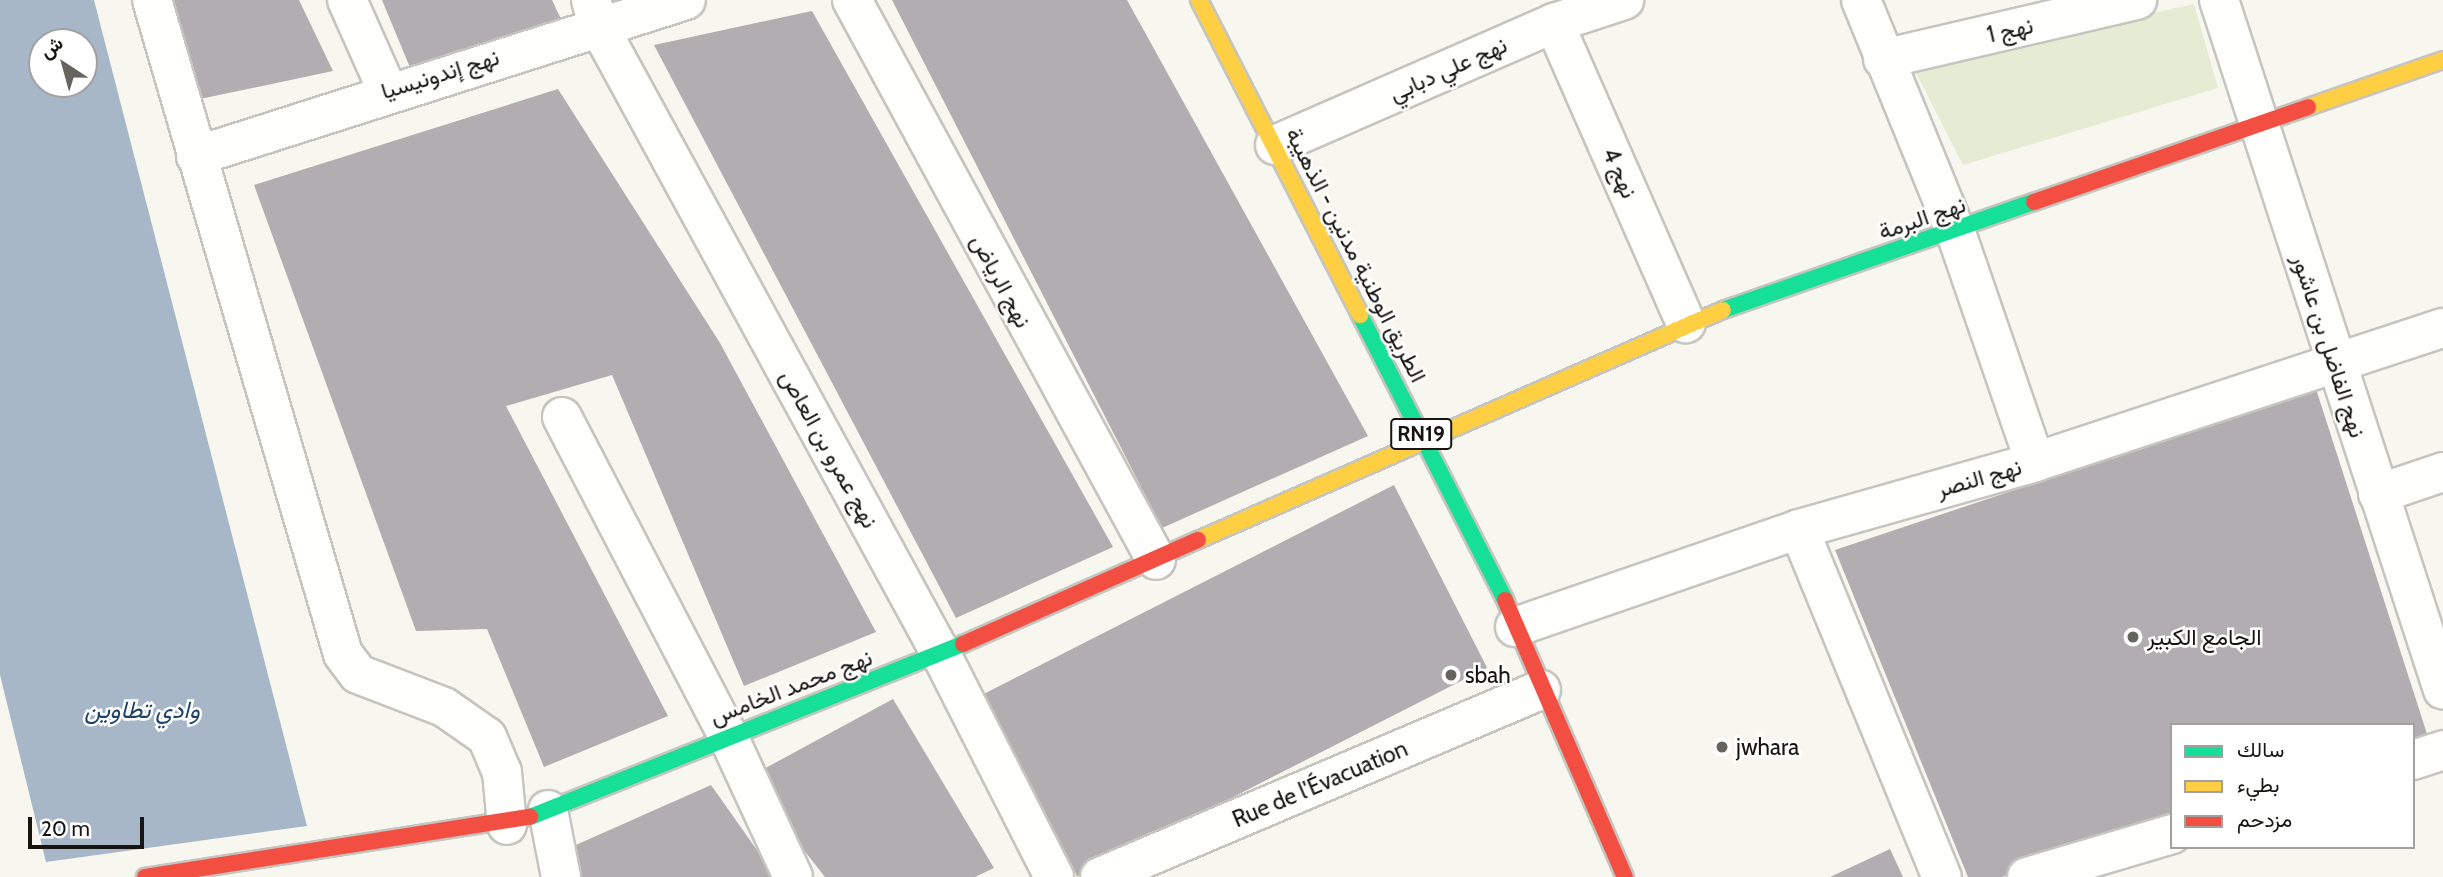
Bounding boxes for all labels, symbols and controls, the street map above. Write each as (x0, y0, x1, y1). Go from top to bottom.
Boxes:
street label: نهج 1 (1984, 11, 2036, 49)
north arrow (28, 28, 98, 98)
text: ش (36, 31, 68, 63)
street label: نهج علي دبابي (1385, 31, 1511, 107)
street label: نهج إندونيسيا (378, 43, 502, 105)
street label: الطريق الوطنية مدنين - الذهيبة (1280, 123, 1432, 387)
street label: نهج 4 (1597, 143, 1643, 203)
street label: نهج البرمة (1875, 190, 1969, 246)
street label: نهج الرياض (965, 230, 1037, 332)
street label: نهج الفاضل بن عاشور (2286, 251, 2372, 441)
street label: نهج عمرو بن العاص (774, 365, 884, 533)
road number: RN19 (1390, 416, 1452, 452)
street label: نهج النصر (1933, 453, 2025, 503)
place label: الجامع الكبير (2147, 623, 2262, 651)
marker: الجامع الكبير (2125, 629, 2141, 645)
street label: نهج محمد الخامس (706, 643, 876, 731)
place label: sbah (1465, 661, 1511, 689)
marker: sbah (1443, 667, 1459, 683)
water label: وادي تطاوين (84, 696, 200, 724)
legend (2170, 723, 2415, 849)
place label: jwhara (1736, 733, 1799, 761)
street label: Rue de l'Évacuation (1228, 735, 1412, 833)
text: سالك (2237, 737, 2284, 762)
marker: jwhara (1714, 739, 1730, 755)
text: بطيء (2237, 772, 2280, 797)
scale bar (32, 804, 147, 848)
text: مزدحم (2237, 807, 2292, 832)
text: 20 m (41, 816, 90, 841)

